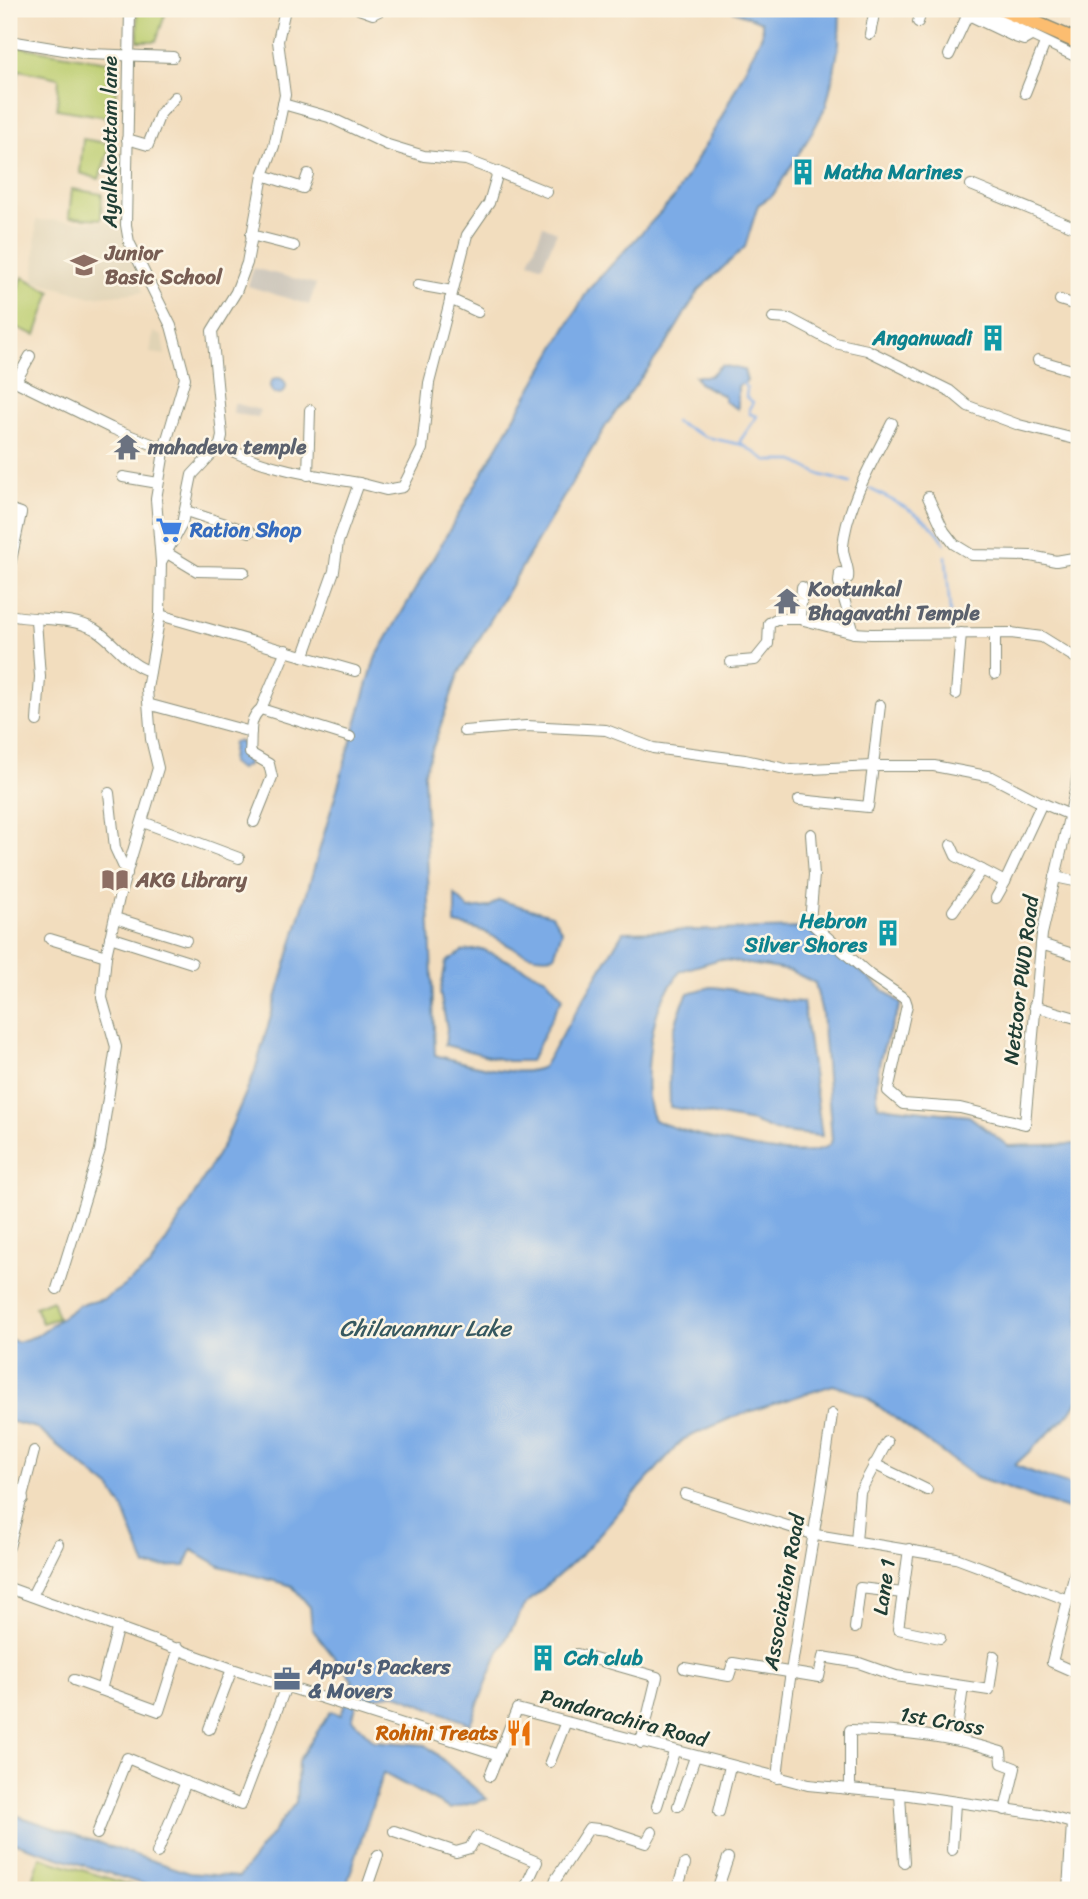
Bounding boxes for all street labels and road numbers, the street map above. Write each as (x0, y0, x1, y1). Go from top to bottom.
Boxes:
street label: Ayalkkoottam lane (91, 56, 129, 229)
street label: Nettoor PWD Road (992, 891, 1050, 1067)
street label: Association Road (751, 1509, 817, 1674)
street label: Lane 1 (861, 1556, 907, 1618)
street label: Pandarachira Road (536, 1677, 714, 1759)
street label: 1st Cross (897, 1695, 987, 1747)

